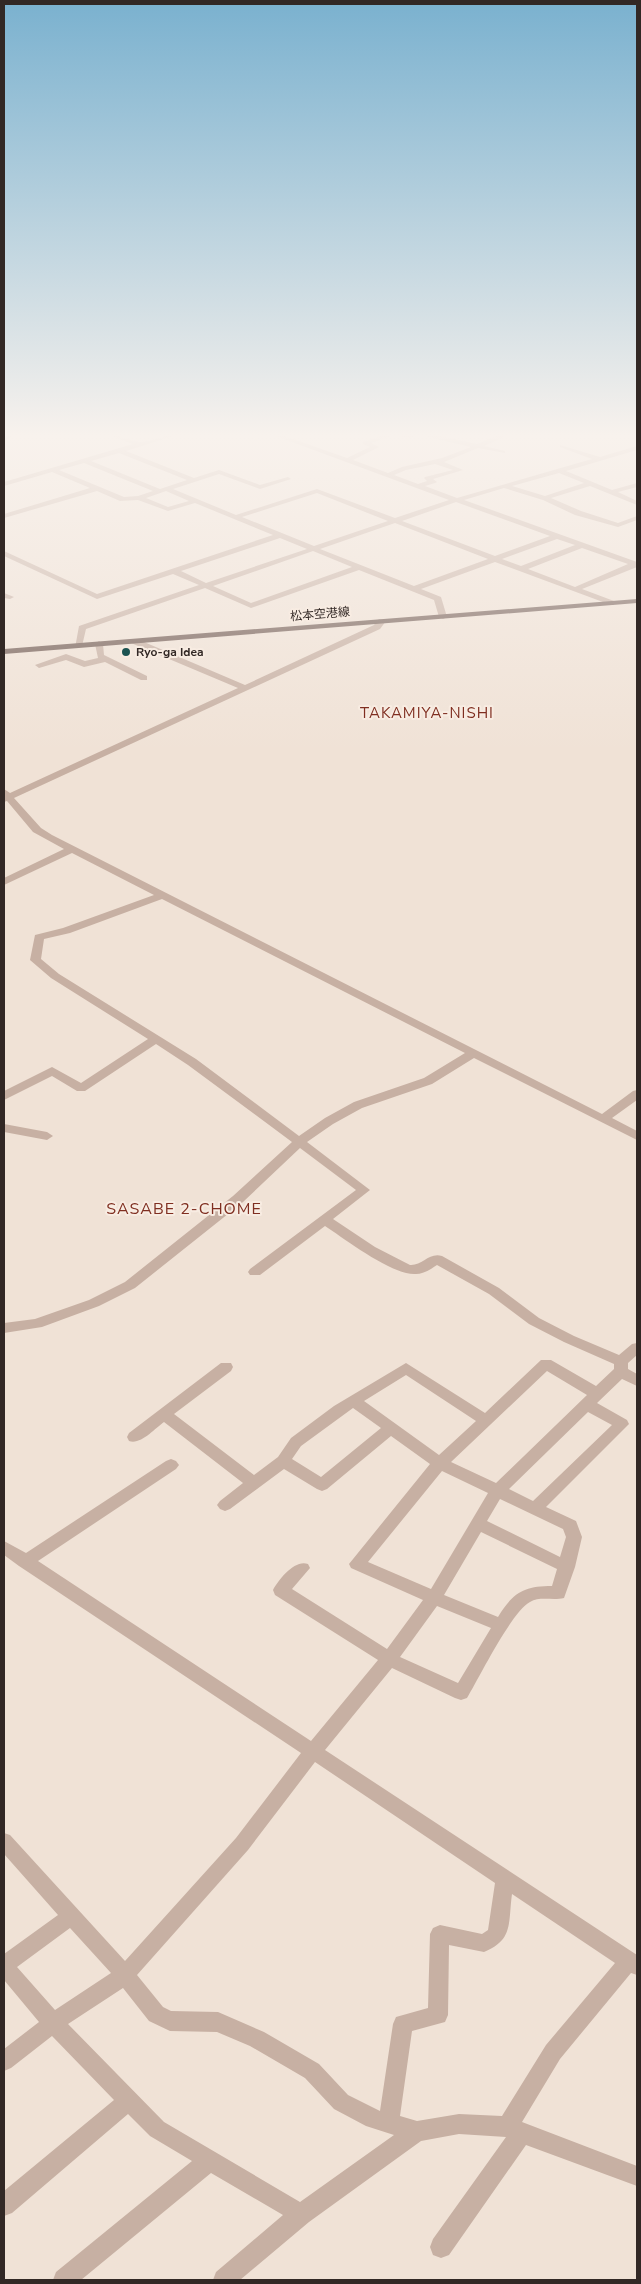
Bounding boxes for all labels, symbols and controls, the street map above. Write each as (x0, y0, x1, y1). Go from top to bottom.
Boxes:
street label: 松本空港線 (289, 603, 351, 625)
place label: Ryo-ga Idea (136, 644, 204, 660)
marker: Ryo-ga Idea (120, 646, 132, 658)
district label: TAKAMIYA-NISHI (360, 703, 494, 723)
district label: SASABE 2-CHOME (106, 1198, 262, 1220)

